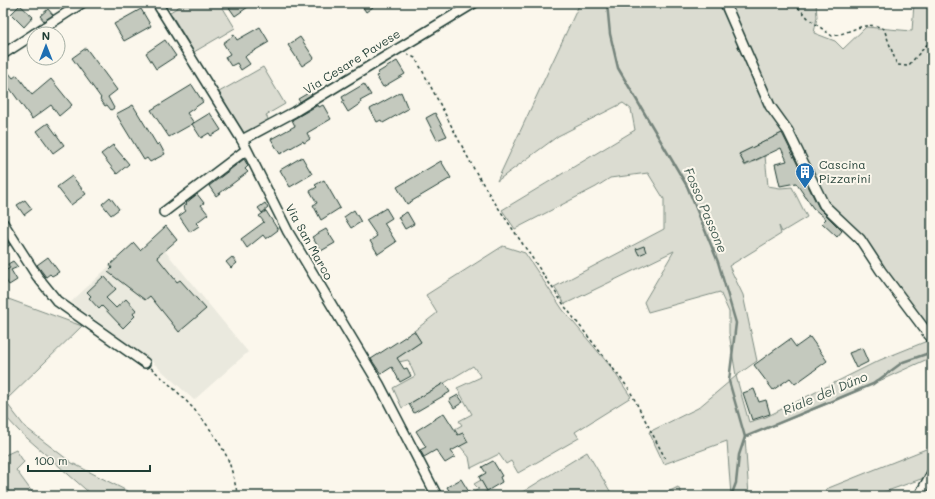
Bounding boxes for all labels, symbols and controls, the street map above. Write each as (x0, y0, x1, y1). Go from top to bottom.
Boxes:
street label: Via Cesare Pavese (300, 25, 403, 97)
north arrow (26, 26, 66, 66)
text: N (42, 28, 50, 43)
place label: Cascina Pizzarini (819, 156, 871, 186)
building icon: Cascina Pizzarini (794, 161, 816, 189)
water label: Fosso Passone (681, 165, 732, 255)
street label: Via San Marco (282, 201, 337, 282)
water label: Riale del Dűno (780, 367, 870, 418)
scale bar (28, 447, 150, 473)
text: 100 m (34, 452, 68, 468)

